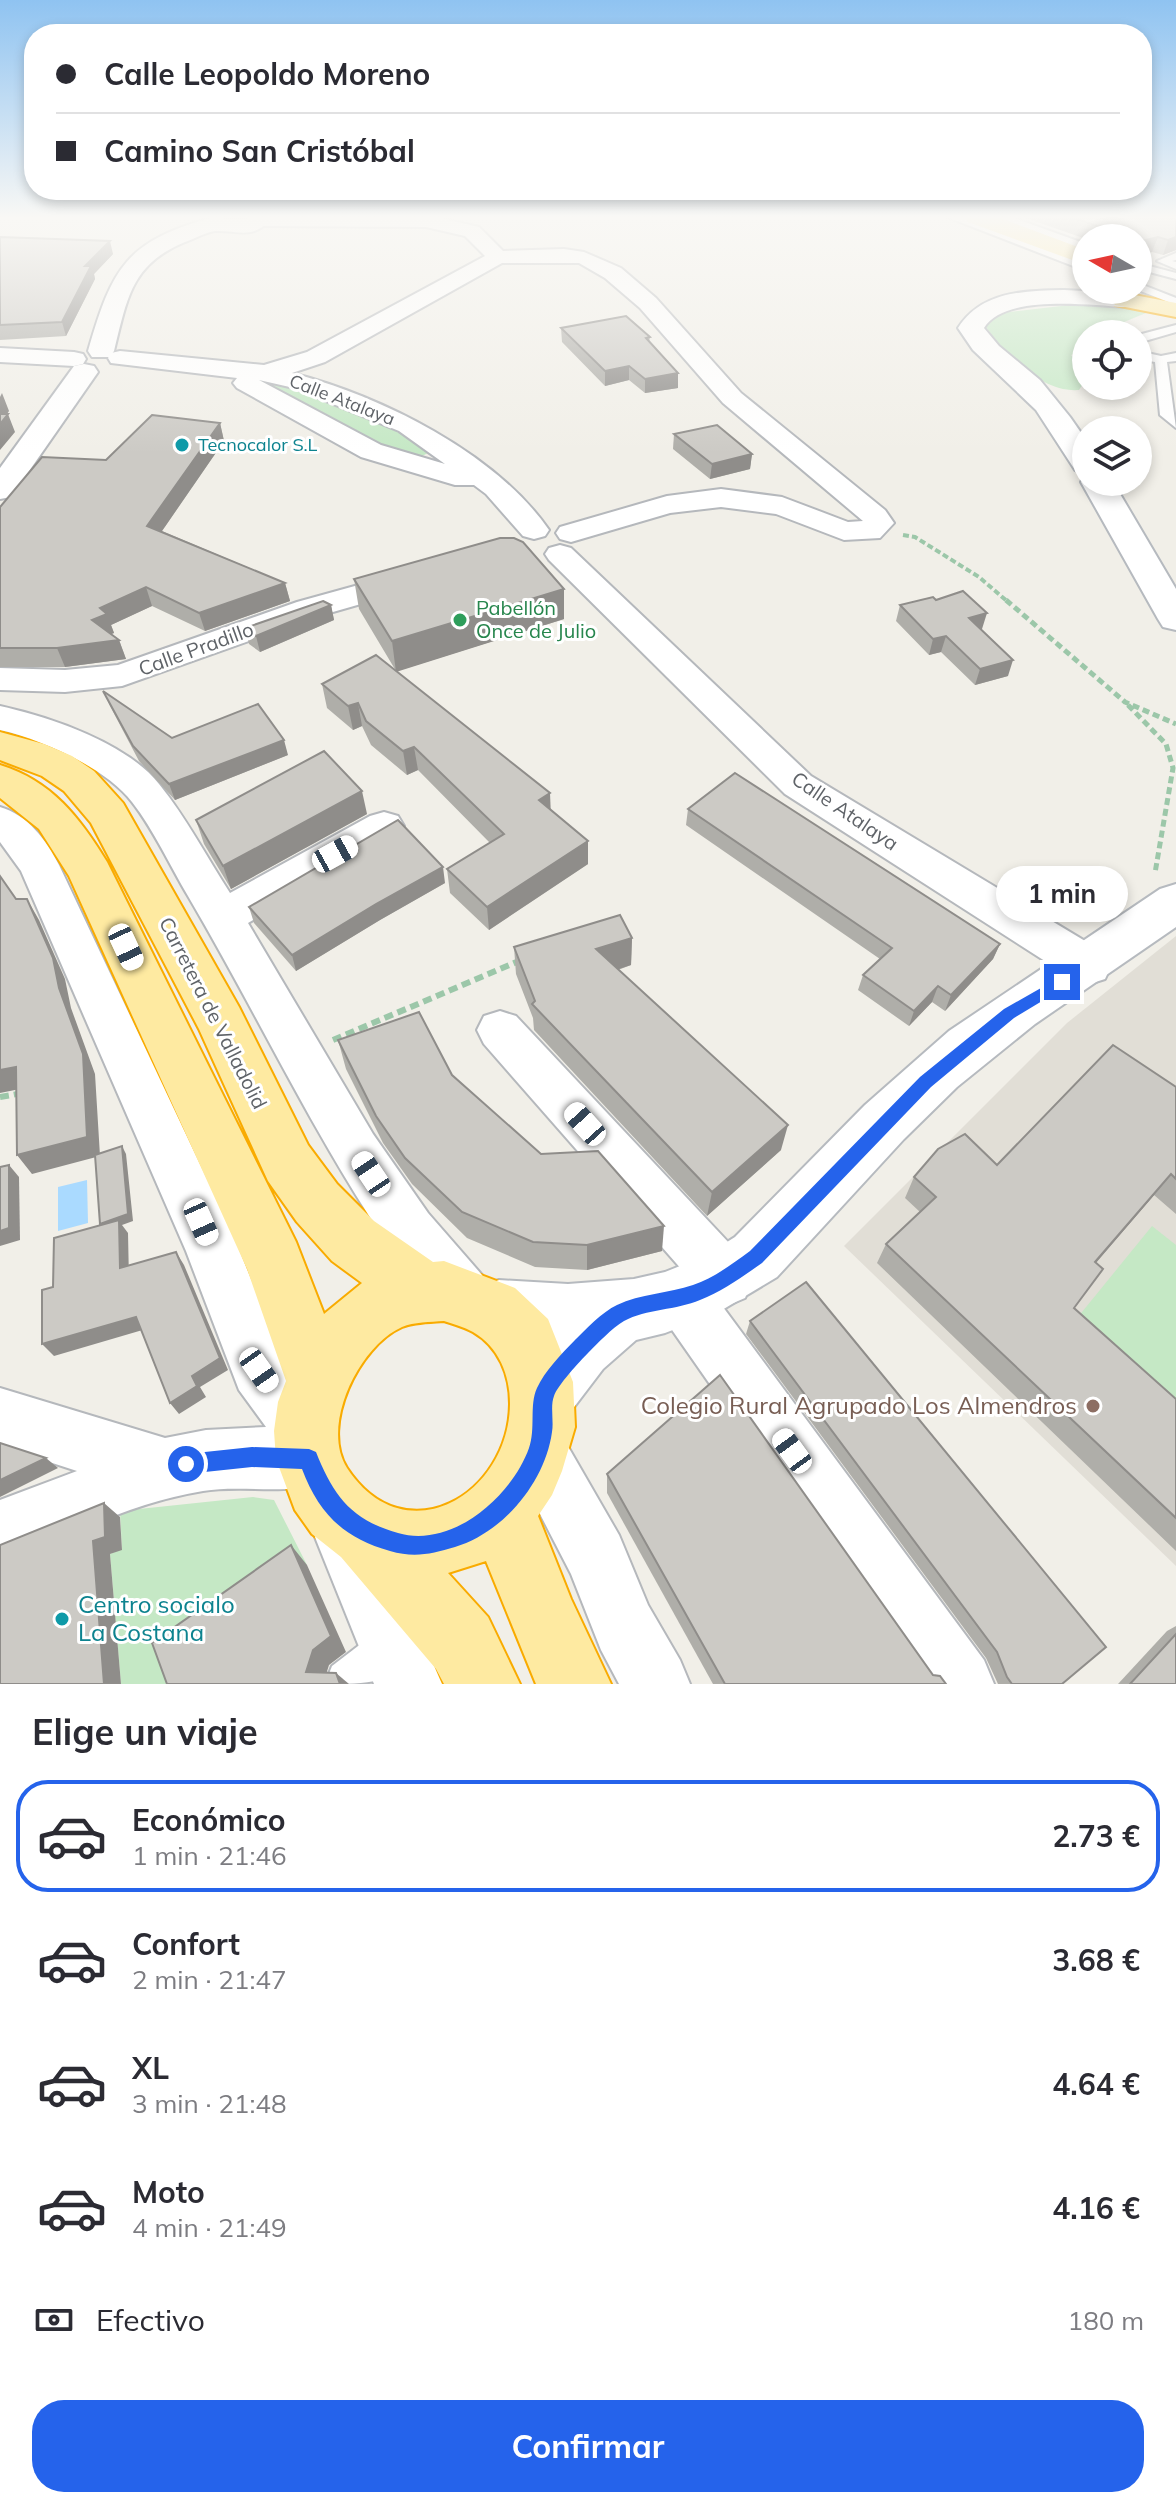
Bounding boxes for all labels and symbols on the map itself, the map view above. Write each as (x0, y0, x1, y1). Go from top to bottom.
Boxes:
north arrow (1072, 224, 1152, 304)
street label: Calle Atalaya (286, 369, 398, 430)
place label: Tecnocalor S.L (198, 433, 318, 456)
marker: Tecnocalor S.L (173, 436, 191, 454)
place label: Pabellón Once de Julio (476, 595, 596, 643)
marker: Pabellón Once de Julio (451, 611, 469, 629)
street label: Calle Pradillo (135, 616, 257, 681)
street label: Calle Atalaya (787, 766, 903, 855)
car (308, 832, 362, 876)
callout: 1 min (996, 866, 1128, 922)
street label: Carretera de Valladolid (154, 913, 273, 1113)
car (105, 920, 147, 974)
route end (1044, 964, 1080, 1000)
car (560, 1098, 610, 1150)
car (348, 1147, 394, 1201)
car (180, 1195, 222, 1249)
car (235, 1343, 283, 1397)
place label: Colegio Rural Agrupado Los Almendros (641, 1390, 1077, 1420)
marker: Colegio Rural Agrupado Los Almendros (1084, 1397, 1102, 1415)
car (768, 1425, 816, 1477)
route start (168, 1446, 204, 1482)
place label: Centro socialo La Costana (78, 1589, 235, 1647)
marker: Centro socialo La Costana (53, 1610, 71, 1628)

